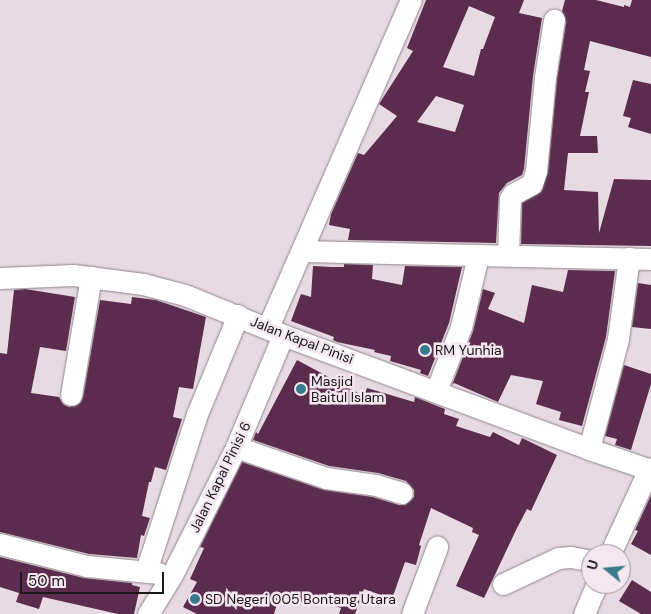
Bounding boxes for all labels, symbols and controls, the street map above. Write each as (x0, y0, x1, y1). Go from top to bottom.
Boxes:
street label: Jalan Kapal Pinisi (248, 313, 356, 367)
place label: RM Yunhia (435, 342, 502, 358)
marker: RM Yunhia (419, 344, 431, 356)
place label: Masjid Baitul Islam (311, 373, 384, 406)
marker: Masjid Baitul Islam (295, 383, 307, 395)
street label: Jalan Kapal Pinisi 6 (186, 419, 254, 535)
north arrow (581, 544, 631, 594)
text: U (583, 558, 603, 572)
scale bar (22, 562, 166, 594)
text: 50 m (28, 571, 65, 591)
place label: SD Negeri 005 Bontang Utara (205, 591, 396, 607)
marker: SD Negeri 005 Bontang Utara (189, 593, 201, 605)

